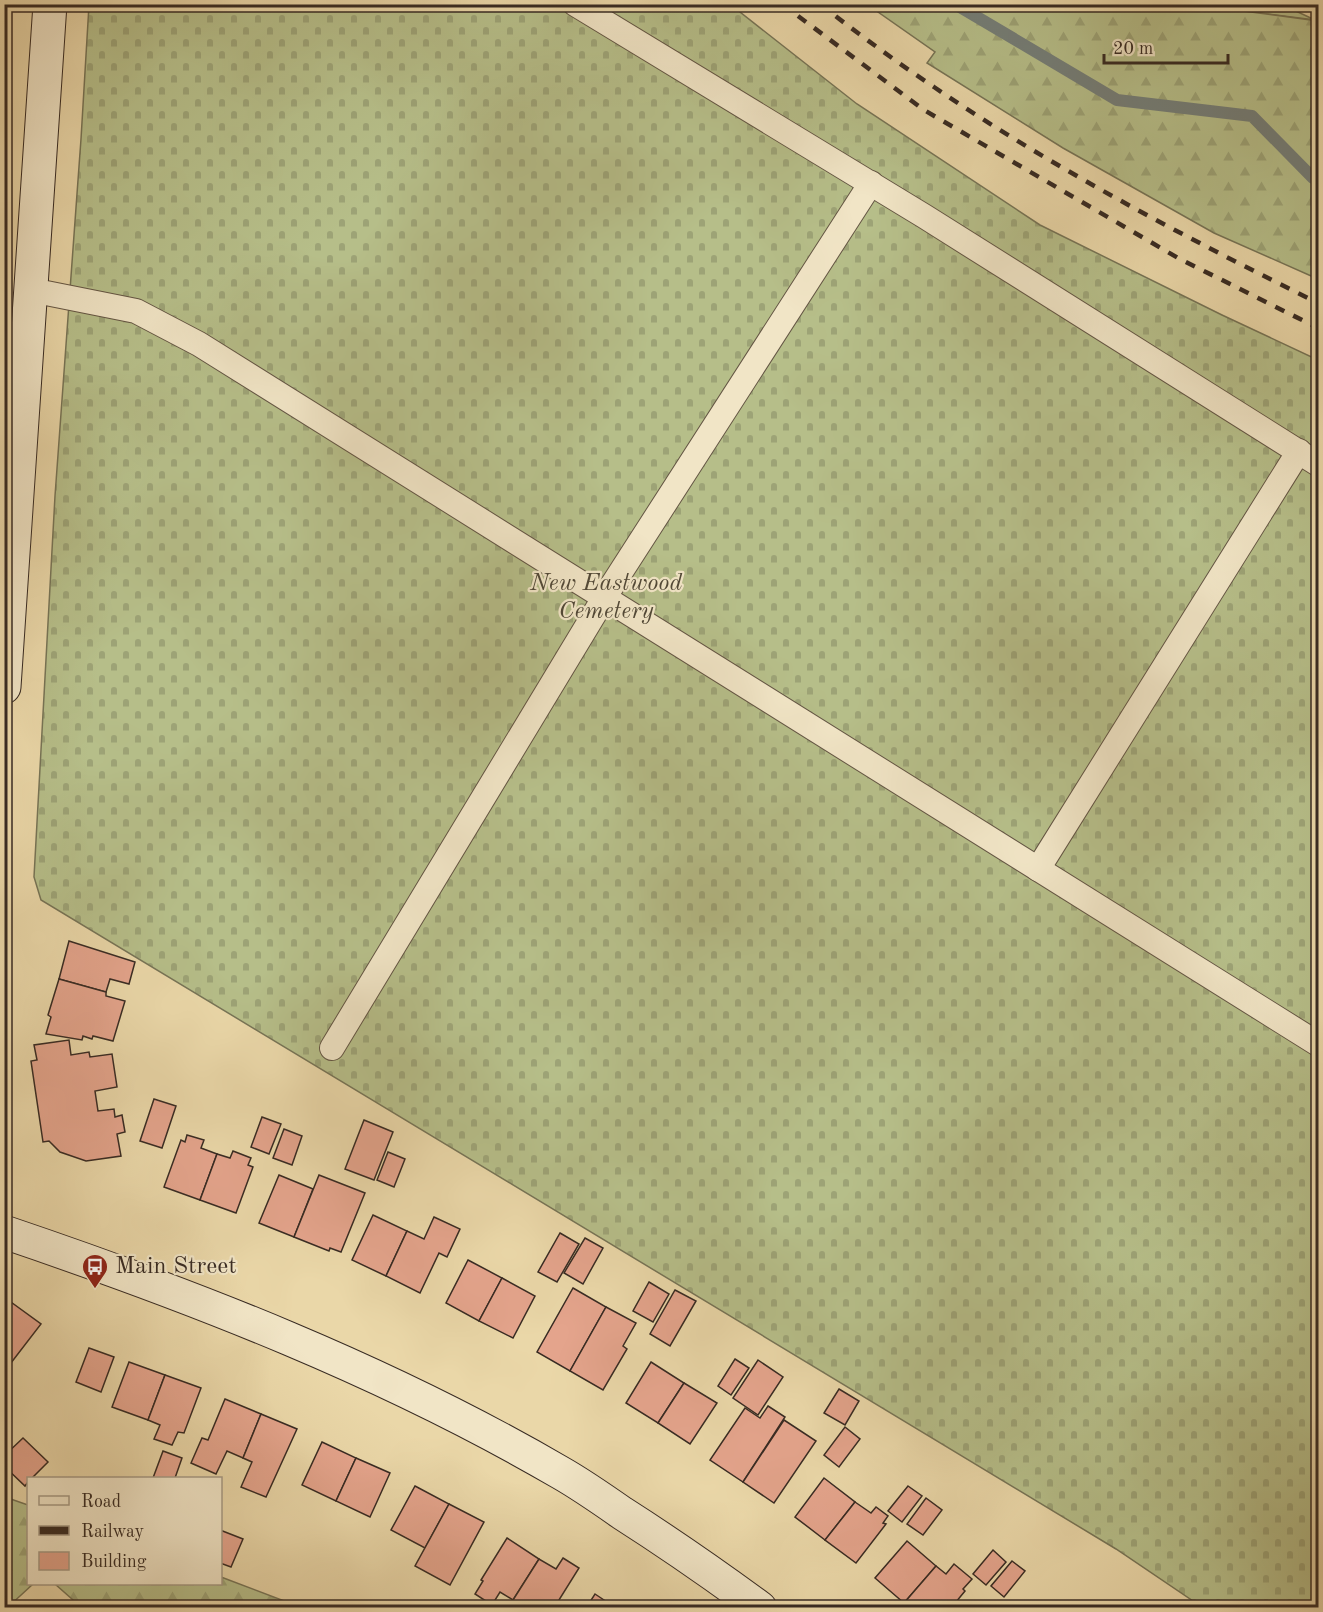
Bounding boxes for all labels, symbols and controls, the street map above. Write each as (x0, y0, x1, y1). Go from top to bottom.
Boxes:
scale bar (1104, 27, 1228, 65)
text: 20 m (1113, 40, 1153, 58)
park label: New Eastwood Cemetery (529, 572, 682, 624)
bus stop icon: Main Street (80, 1252, 110, 1290)
place label: Main Street (115, 1255, 237, 1279)
legend (27, 1477, 222, 1585)
text: Road (81, 1493, 121, 1511)
text: Railway (81, 1523, 144, 1541)
text: Building (81, 1553, 147, 1571)

